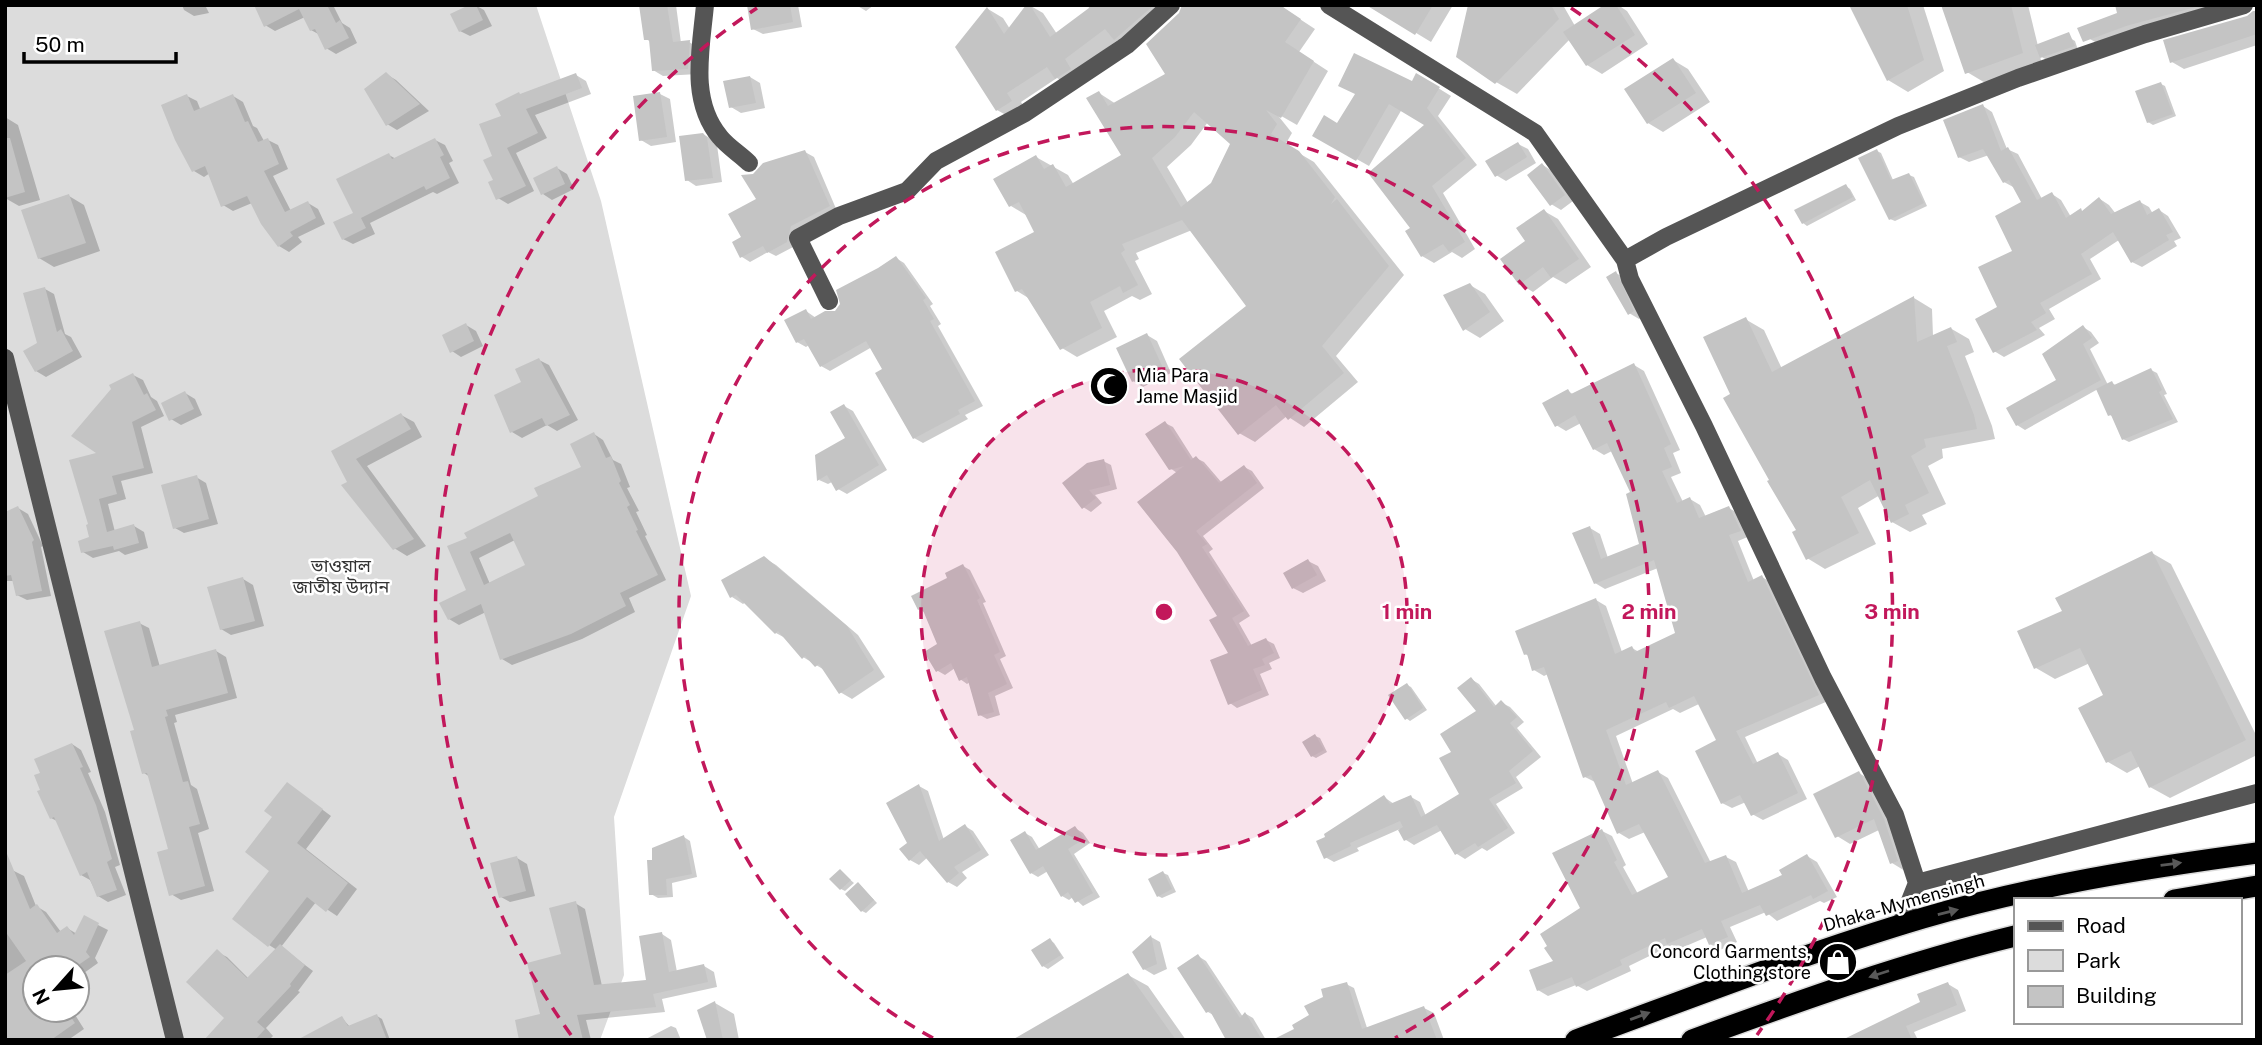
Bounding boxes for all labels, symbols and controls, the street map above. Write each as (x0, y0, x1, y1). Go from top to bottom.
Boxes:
scale bar (24, 21, 177, 65)
text: 50 m (35, 32, 85, 57)
mosque icon: Mia Para Jame Masjid (1088, 365, 1130, 407)
place label: Mia Para Jame Masjid (1136, 365, 1238, 407)
park label: ভাওয়াল জাতীয় উদ্যান (292, 555, 391, 597)
text: 1 min (1382, 599, 1432, 624)
text: 2 min (1621, 599, 1677, 624)
text: 3 min (1864, 599, 1920, 624)
centre of rings (1152, 600, 1176, 624)
one-way arrow (2160, 859, 2182, 870)
street label: Dhaka-Mymensingh (1821, 869, 1987, 936)
legend (2014, 898, 2241, 1024)
one-way arrow (1937, 906, 1959, 917)
text: Road (2076, 913, 2126, 938)
place label: Concord Garments, Clothing store (1650, 941, 1811, 983)
shop icon: Concord Garments, Clothing store (1817, 941, 1859, 983)
text: Park (2076, 948, 2121, 973)
north arrow (21, 954, 91, 1024)
one-way arrow (1868, 969, 1889, 980)
text: Building (2076, 983, 2157, 1008)
text: N (28, 985, 54, 1008)
one-way arrow (1630, 1011, 1651, 1022)

